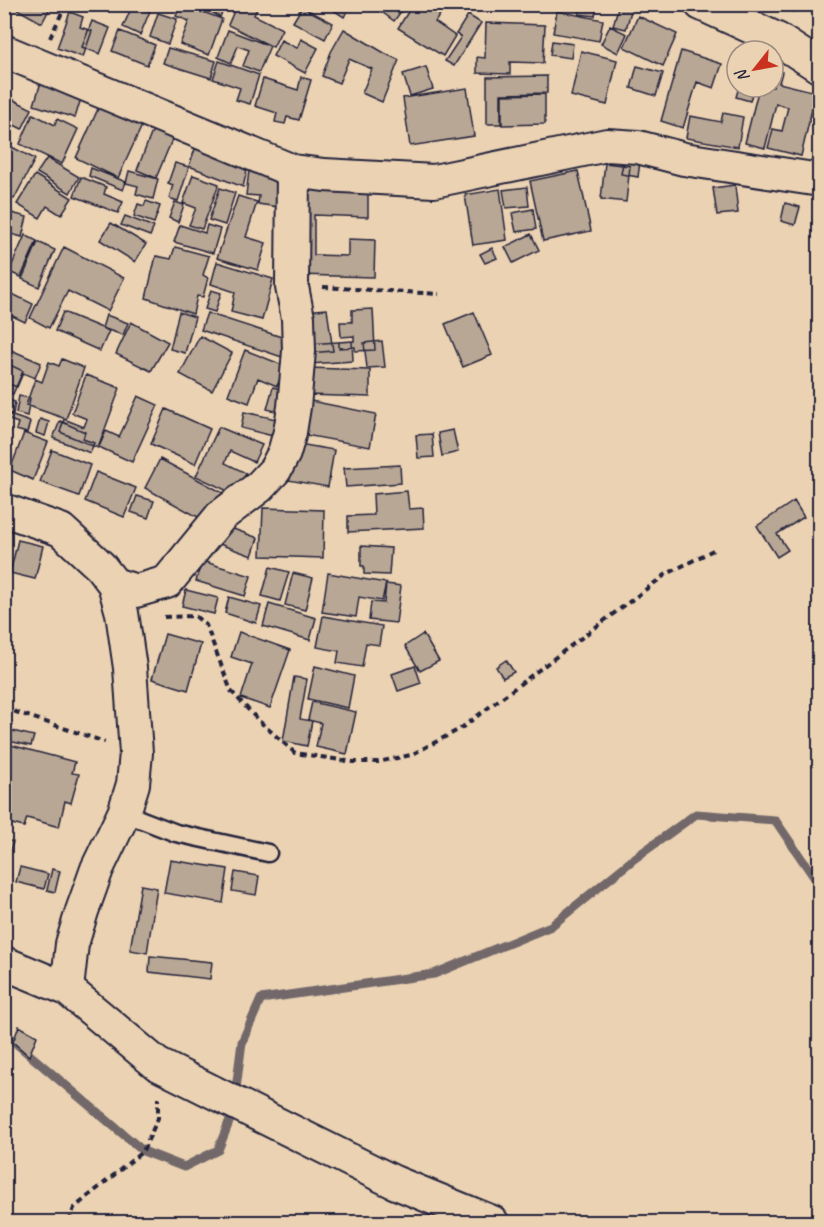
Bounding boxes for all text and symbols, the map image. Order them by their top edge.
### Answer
north arrow [725,39,785,99]
text: N [730,64,754,86]

